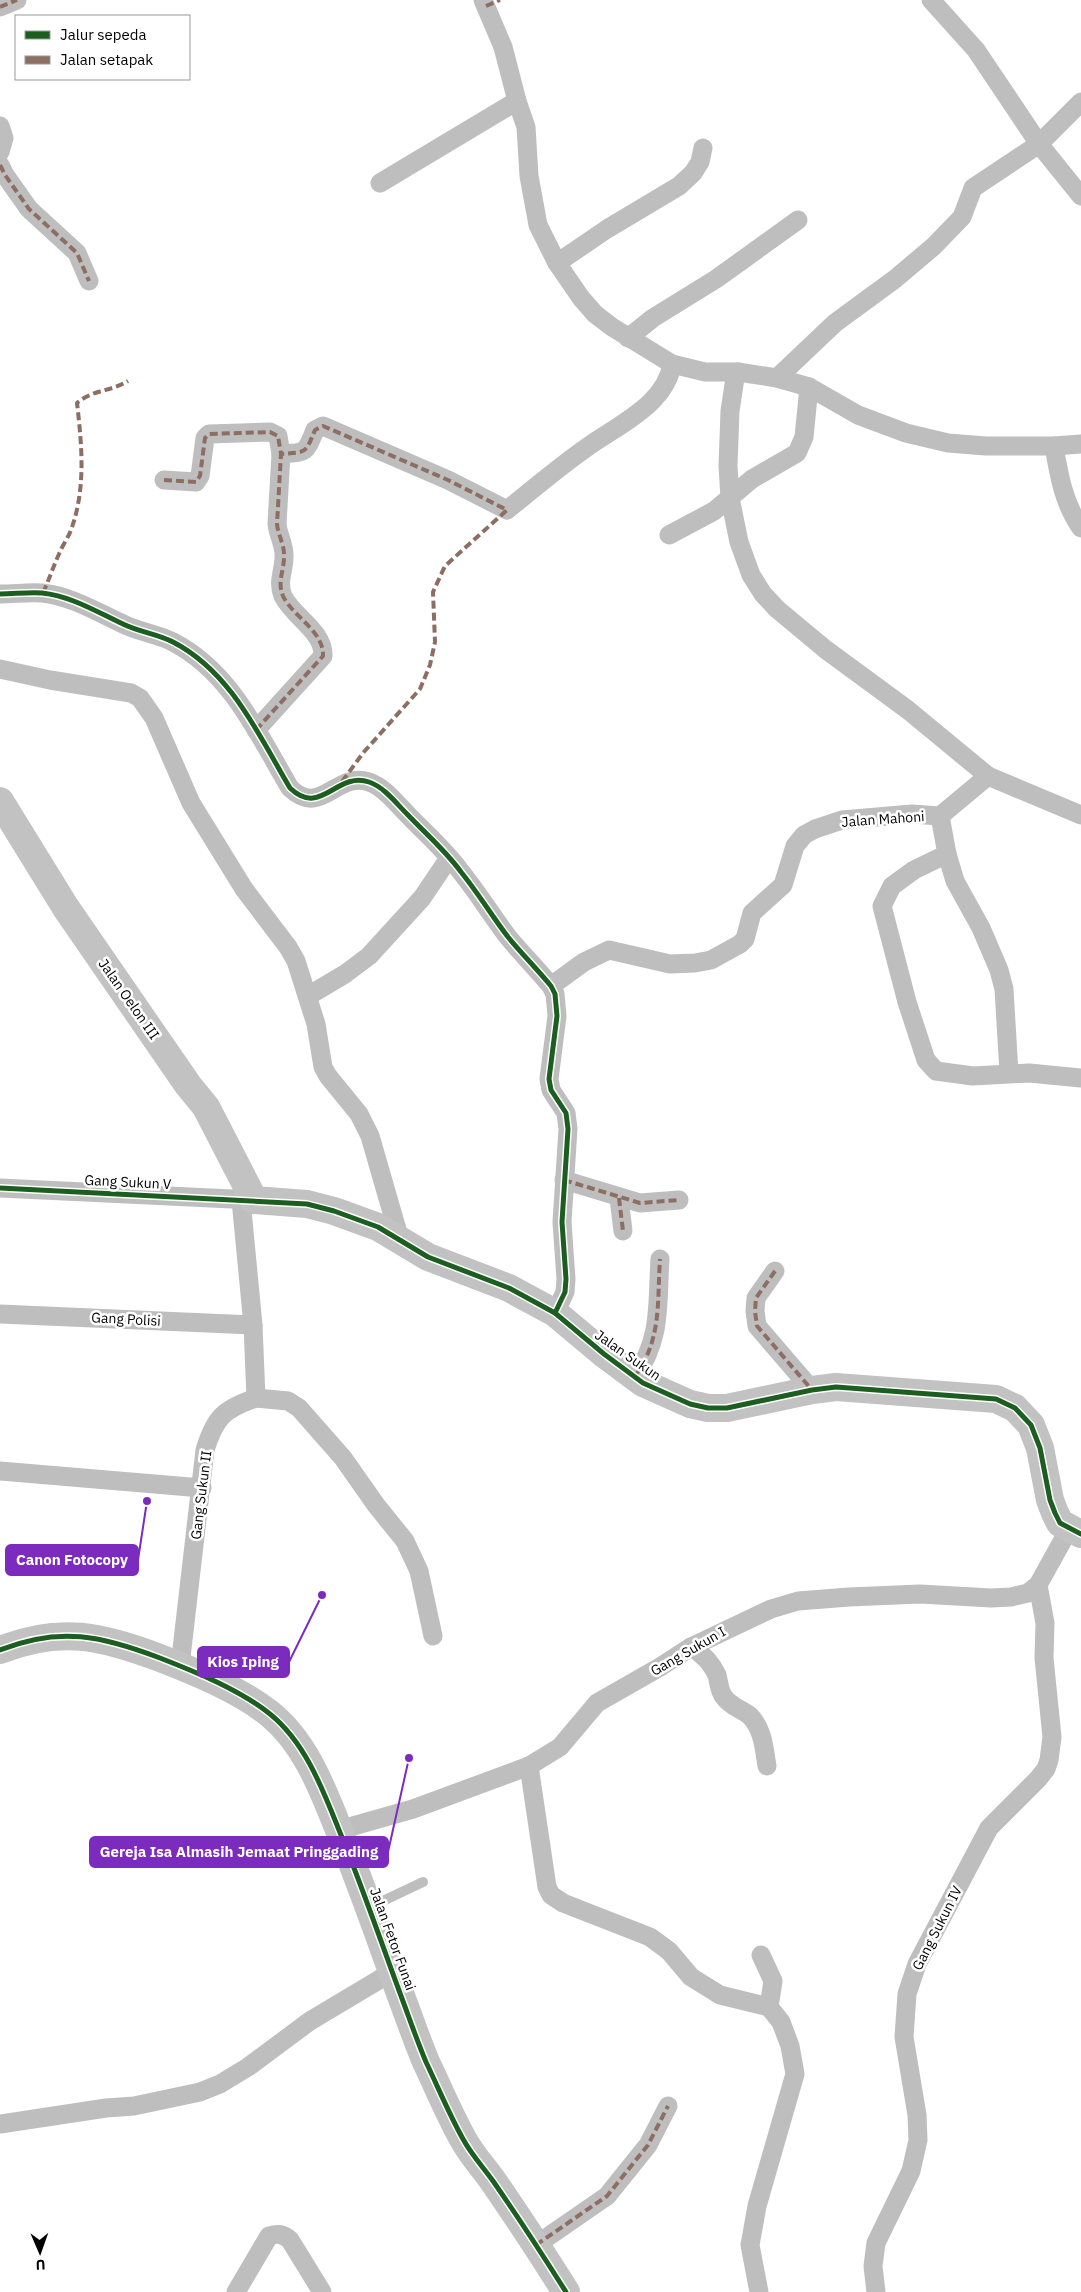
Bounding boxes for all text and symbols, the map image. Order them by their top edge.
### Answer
legend [15,15,190,80]
text: Jalur sepeda [60,25,147,44]
text: Jalan setapak [60,50,153,69]
street label: Jalan Mahoni [841,807,925,831]
street label: Jalan Oelon III [95,955,163,1043]
street label: Gang Sukun V [84,1171,172,1193]
street label: Gang Polisi [91,1308,161,1330]
street label: Jalan Sukun [592,1326,664,1384]
street label: Gang Sukun II [187,1449,215,1541]
callout: Canon Fotocopy [6,1545,138,1575]
text: Canon Fotocopy [16,1550,128,1569]
street label: Gang Sukun I [647,1622,729,1680]
callout: Kios Iping [198,1647,289,1677]
text: Kios Iping [207,1652,279,1671]
callout: Gereja Isa Almasih Jemaat Pringgading [90,1837,388,1867]
text: Gereja Isa Almasih Jemaat Pringgading [100,1842,379,1861]
street label: Gang Sukun IV [908,1882,966,1973]
street label: Jalan Fetor Funai [366,1885,420,1993]
north arrow [15,2227,65,2277]
text: U [35,2256,46,2274]

